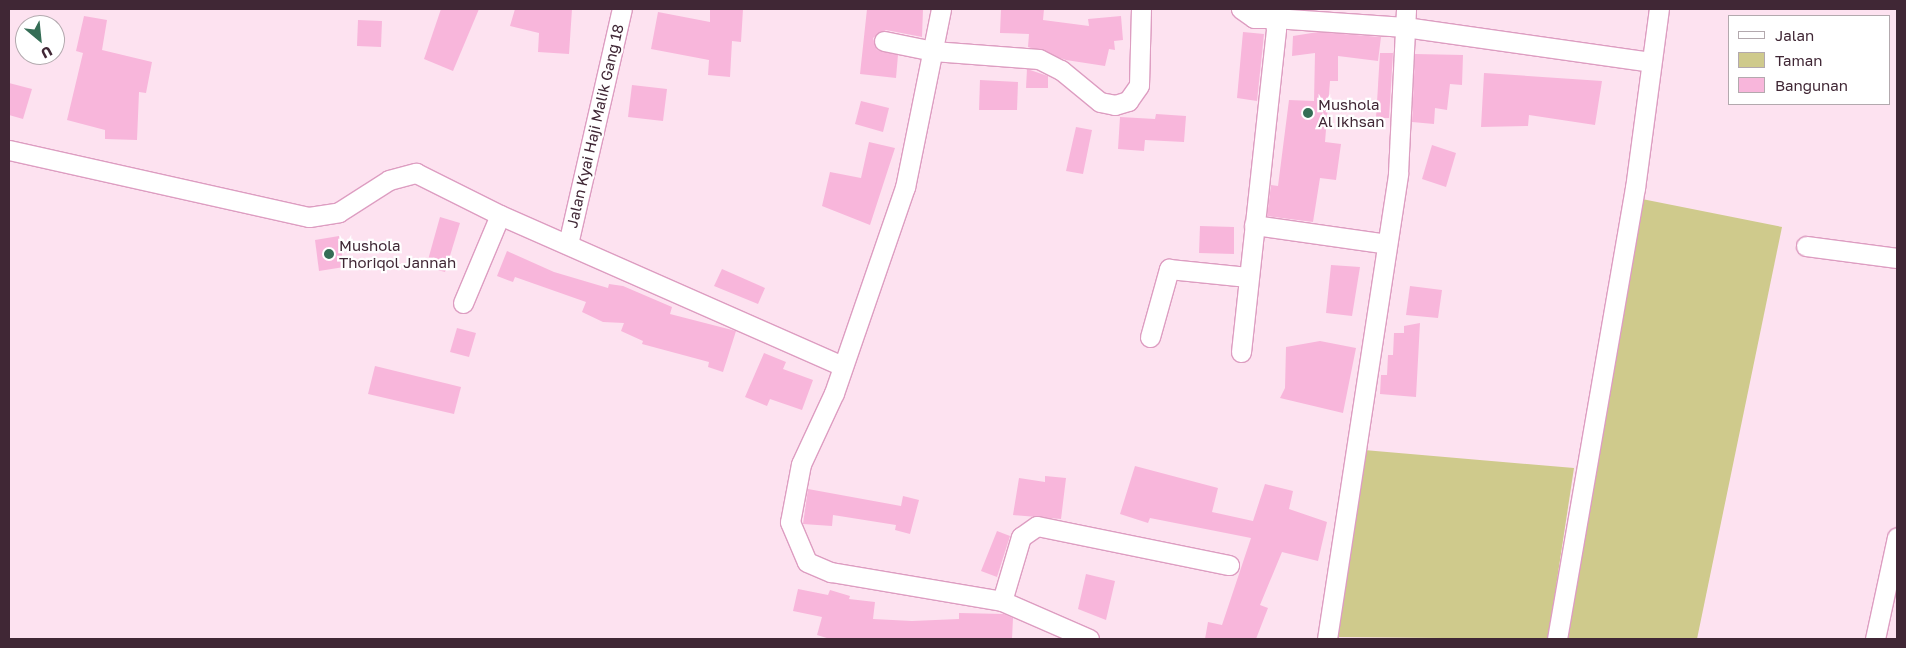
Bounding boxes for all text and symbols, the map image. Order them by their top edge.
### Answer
north arrow [15,15,65,65]
legend [1728,15,1891,105]
street label: Jalan Kyai Haji Malik Gang 18 [563,22,627,230]
text: Jalan [1775,26,1814,44]
text: U [38,43,55,63]
text: Taman [1775,51,1822,69]
text: Bangunan [1775,76,1848,94]
place label: Mushola Al Ikhsan [1318,95,1384,130]
marker: Mushola Al Ikhsan [1302,107,1314,119]
place label: Mushola Thoriqol Jannah [339,236,456,271]
marker: Mushola Thoriqol Jannah [323,248,335,260]

